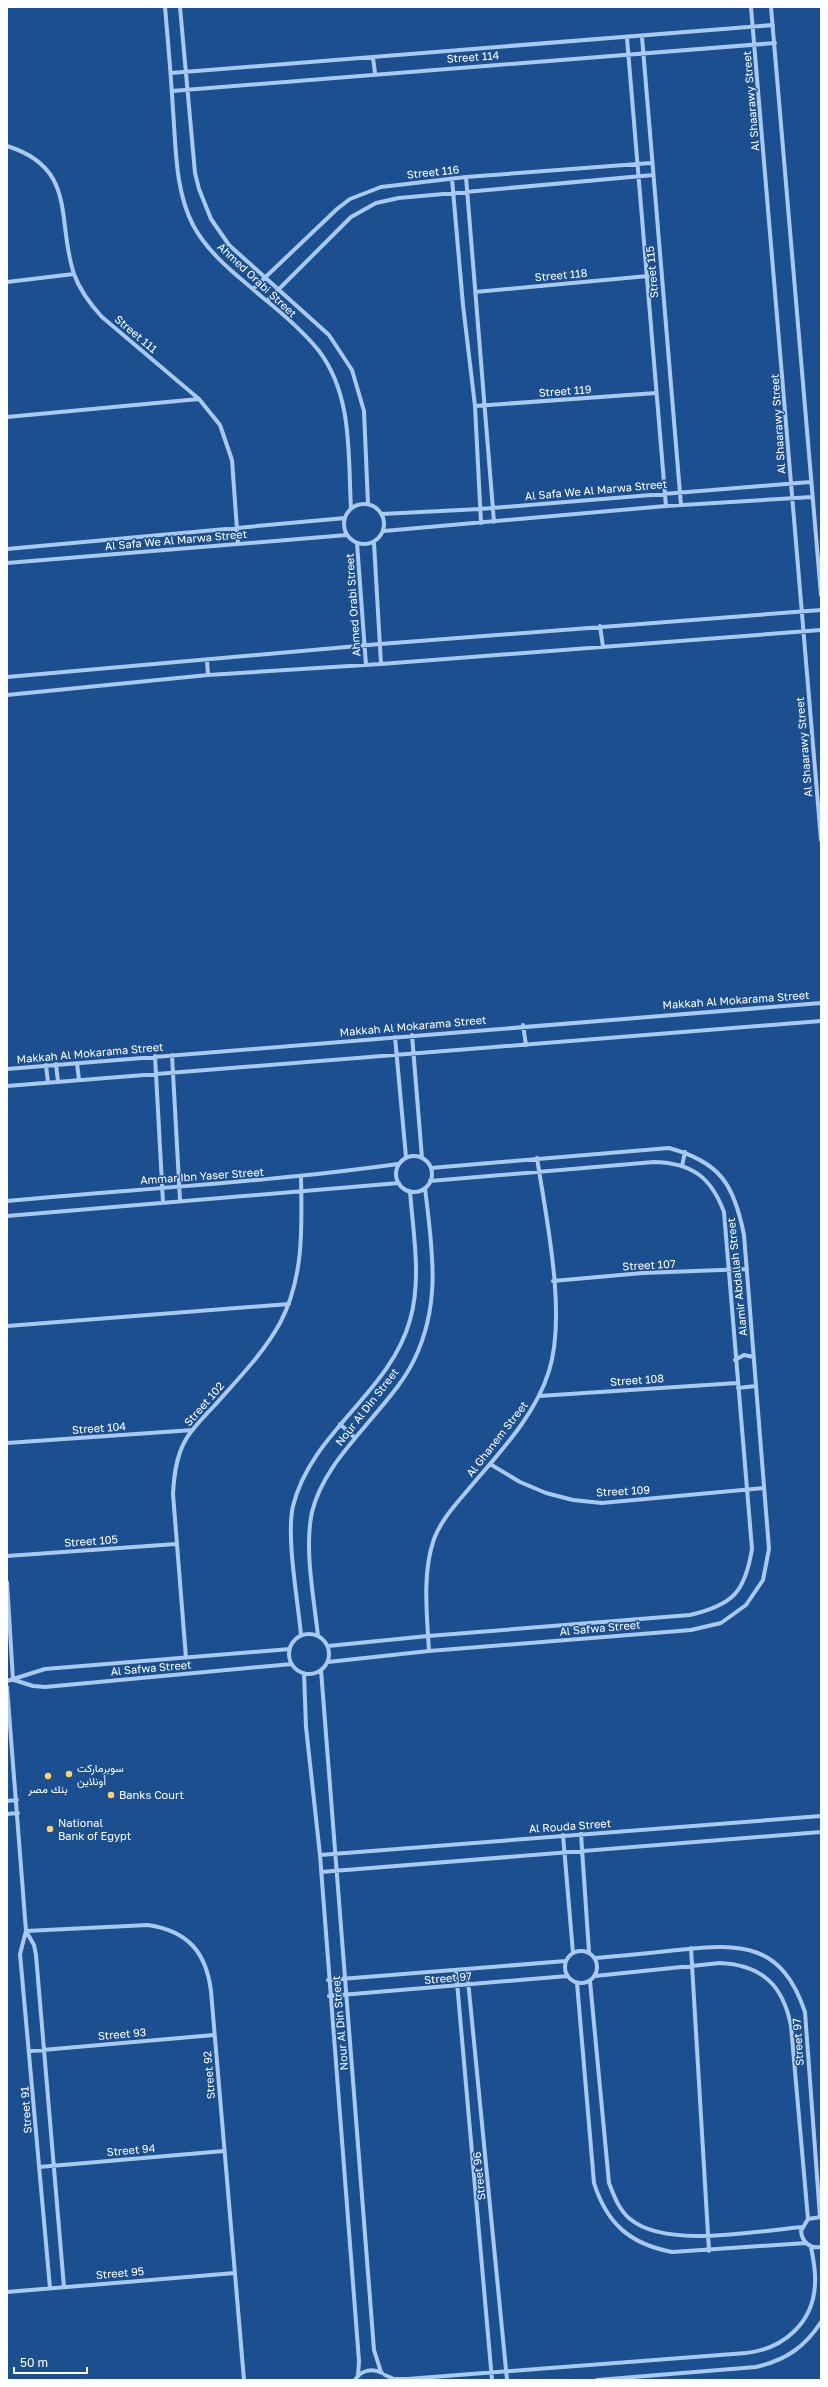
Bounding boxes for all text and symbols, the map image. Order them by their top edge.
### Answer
street label: Street 114 [446,48,500,65]
street label: Al Shaarawy Street [740,50,761,152]
street label: Street 116 [406,162,460,181]
street label: Ahmed Orabi Street [215,240,300,320]
street label: Street 115 [643,245,660,299]
street label: Street 118 [534,266,588,283]
street label: Street 111 [112,312,160,355]
street label: Al Shaarawy Street [768,373,787,475]
street label: Street 119 [538,382,592,399]
street label: Al Safa We Al Marwa Street [524,477,668,502]
street label: Al Safa We Al Marwa Street [104,527,248,552]
street label: Ahmed Orabi Street [342,553,363,657]
street label: Al Shaarawy Street [793,696,814,798]
street label: Makkah Al Mokarama Street [662,988,810,1011]
street label: Makkah Al Mokarama Street [339,1013,487,1038]
street label: Makkah Al Mokarama Street [16,1040,164,1065]
street label: Ammar Ibn Yaser Street [140,1165,264,1186]
street label: Alamir Abdallah Street [724,1217,749,1337]
street label: Street 107 [622,1257,676,1272]
street label: Nour Al Din Street [332,1365,401,1448]
street label: Street 108 [609,1371,665,1388]
street label: Street 102 [181,1379,226,1428]
street label: Al Ghanem Street [463,1398,530,1479]
street label: Street 104 [71,1419,127,1436]
street label: Street 109 [596,1483,650,1498]
street label: Street 105 [64,1532,118,1549]
street label: Al Safwa Street [559,1617,641,1638]
street label: Al Safwa Street [110,1657,192,1678]
place label: سوبرماركت أونلاين [77,1761,124,1788]
marker: سوبرماركت أونلاين [64,1769,74,1779]
marker: بنك مصر [43,1771,53,1781]
place label: بنك مصر [27,1782,68,1796]
place label: Banks Court [119,1788,184,1801]
marker: Banks Court [106,1790,116,1800]
place label: National Bank of Egypt [58,1816,131,1842]
street label: Al Rouda Street [528,1816,611,1835]
marker: National Bank of Egypt [45,1824,55,1834]
street label: Street 97 [424,1969,472,1986]
street label: Nour Al Din Street [329,1975,350,2071]
street label: Street 97 [789,2018,806,2066]
street label: Street 93 [97,2025,147,2042]
street label: Street 92 [200,2050,217,2100]
street label: Street 91 [17,2086,34,2134]
street label: Street 94 [106,2141,156,2158]
street label: Street 96 [469,2151,488,2201]
street label: Street 95 [95,2264,145,2281]
scale bar [14,2349,87,2375]
text: 50 m [20,2355,48,2370]

